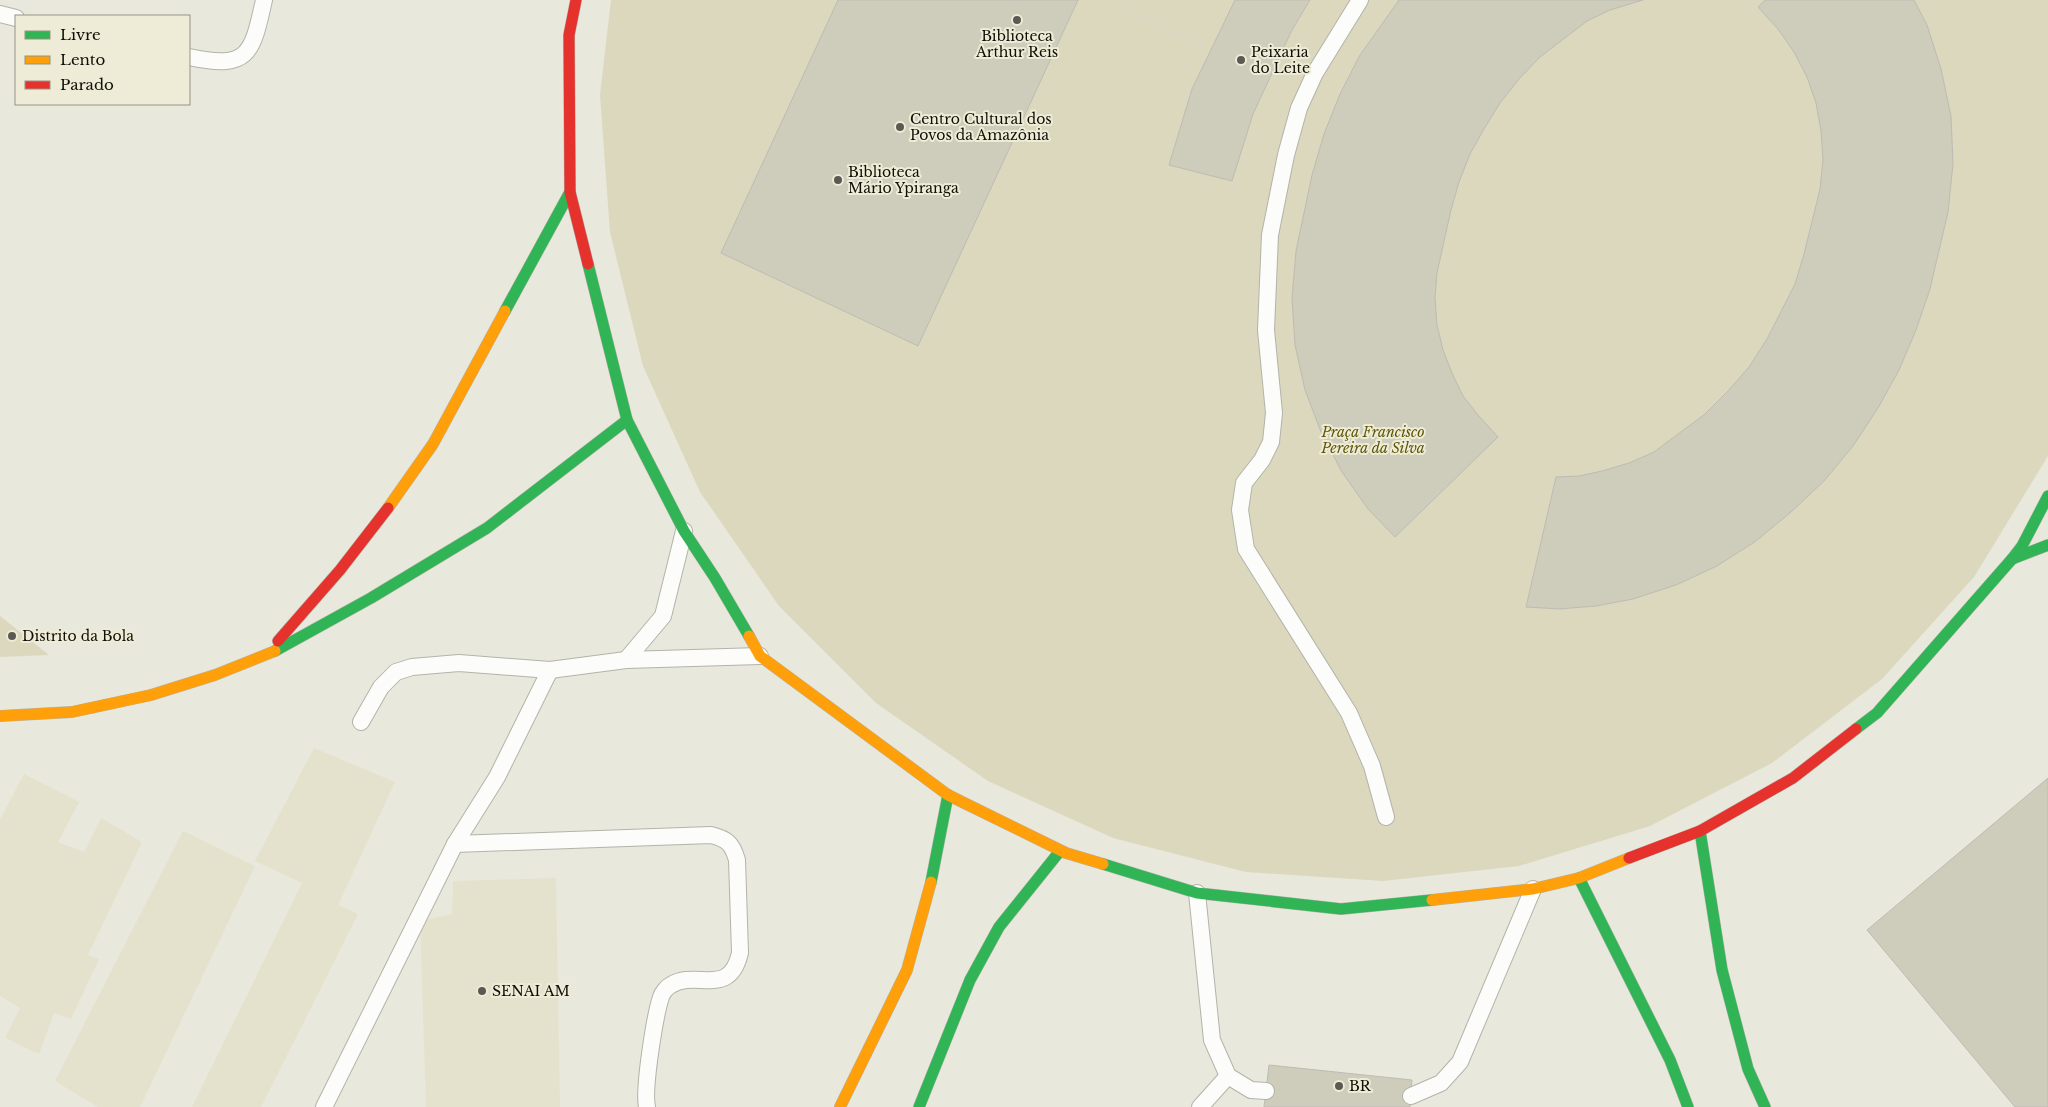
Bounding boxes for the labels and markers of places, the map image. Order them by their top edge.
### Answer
marker: Biblioteca Arthur Reis [1011,14,1023,26]
place label: Biblioteca Arthur Reis [975,27,1058,61]
place label: Peixaria do Leite [1251,43,1310,77]
marker: Peixaria do Leite [1235,54,1247,66]
place label: Centro Cultural dos Povos da Amazônia [910,110,1052,144]
marker: Centro Cultural dos Povos da Amazônia [894,121,906,133]
place label: Biblioteca Mário Ypiranga [848,163,959,197]
marker: Biblioteca Mário Ypiranga [832,174,844,186]
place label: Distrito da Bola [22,627,134,645]
marker: Distrito da Bola [6,630,18,642]
place label: SENAI AM [492,982,570,1000]
marker: SENAI AM [476,985,488,997]
place label: BR [1349,1077,1372,1095]
marker: BR [1333,1080,1345,1092]

